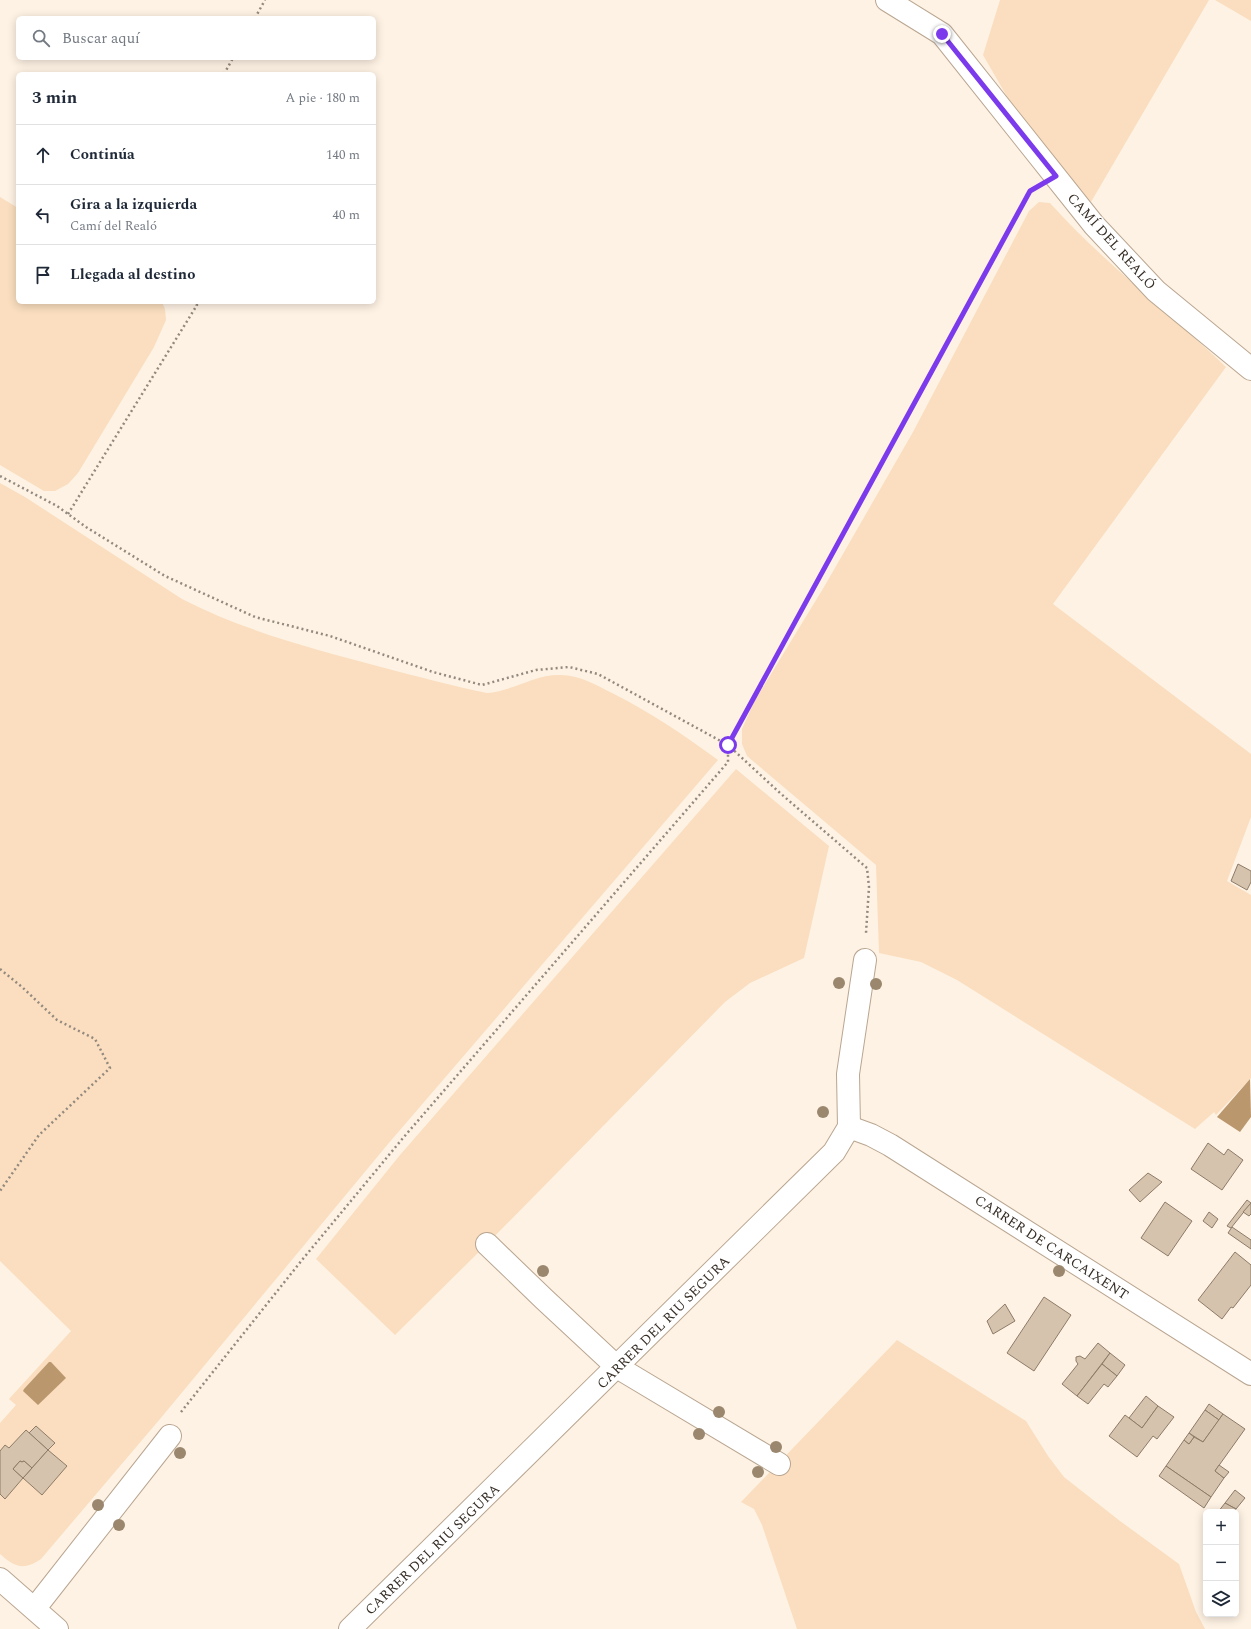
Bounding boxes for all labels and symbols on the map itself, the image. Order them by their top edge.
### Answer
route end [933,25,951,43]
street label: CAMÍ DEL REALÓ [1062,188,1161,294]
route start [719,736,737,754]
street label: CARRER DE CARCAIXENT [971,1190,1133,1305]
street label: CARRER DEL RIU SEGURA [592,1251,735,1394]
street label: CARRER DEL RIU SEGURA [360,1479,505,1620]

